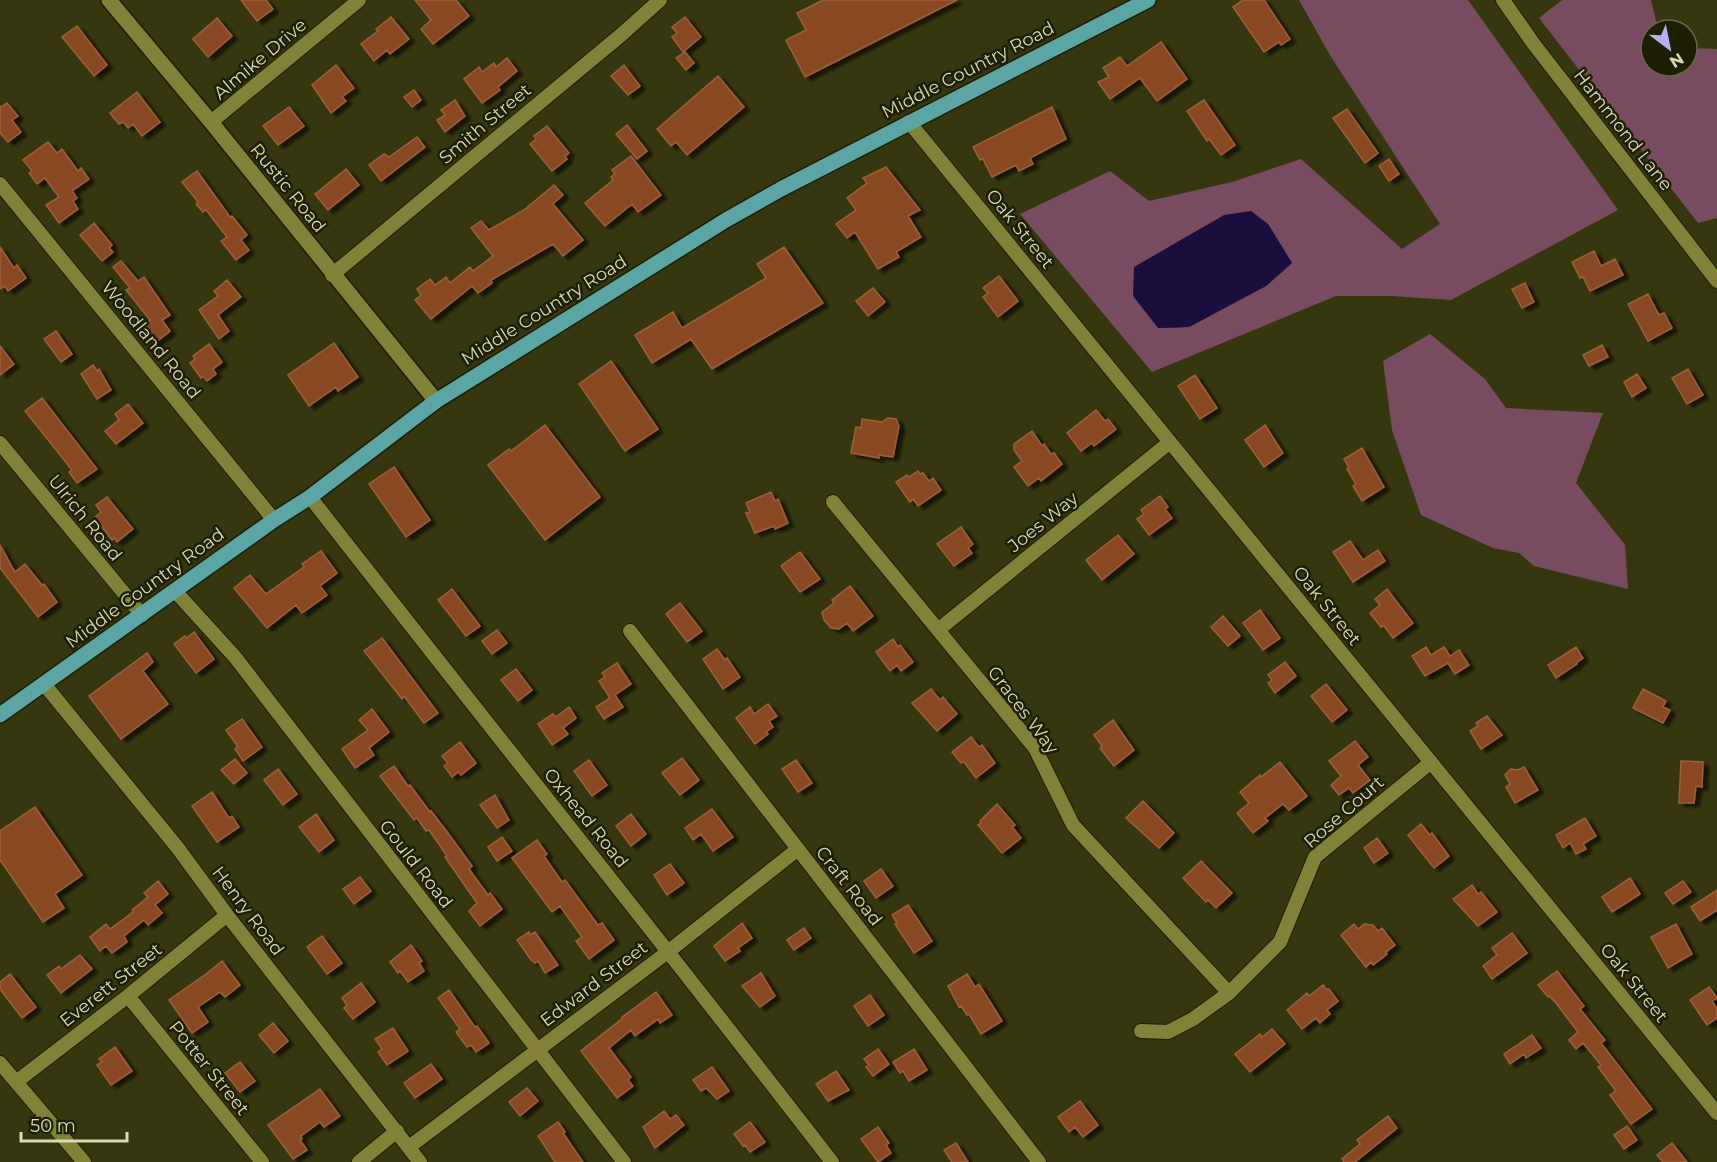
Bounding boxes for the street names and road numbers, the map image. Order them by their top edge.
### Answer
street label: Almike Drive [209,14,311,104]
street label: Middle Country Road [878,17,1058,123]
street label: Hammond Lane [1569,65,1677,195]
street label: Smith Street [434,79,536,169]
street label: Rustic Road [245,139,331,237]
street label: Oak Street [981,185,1059,273]
street label: Middle Country Road [457,250,631,370]
street label: Woodland Road [97,277,205,403]
street label: Ulrich Road [43,470,127,566]
street label: Joes Way [1003,487,1083,558]
street label: Middle Country Road [61,523,229,653]
street label: Oak Street [1288,562,1366,650]
street label: Graces Way [983,662,1063,759]
street label: Oxhead Road [539,764,633,872]
street label: Rose Court [1299,771,1389,853]
street label: Gould Road [375,815,457,913]
street label: Craft Road [811,842,887,930]
street label: Henry Road [207,862,289,960]
street label: Edward Street [536,937,652,1031]
street label: Everett Street [56,938,166,1032]
street label: Oak Street [1595,939,1673,1027]
street label: Potter Street [164,1016,254,1120]

